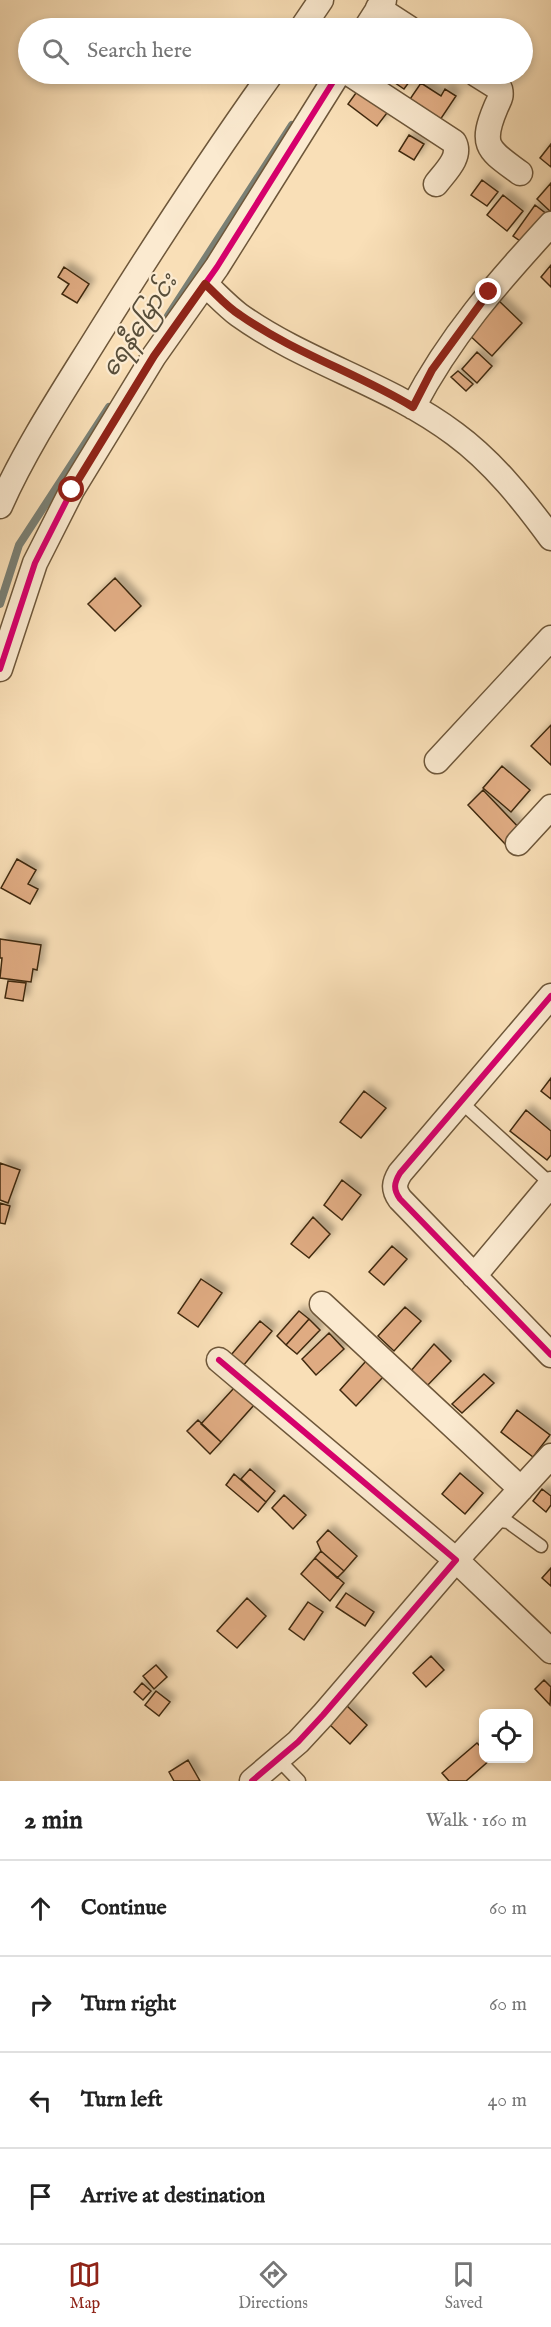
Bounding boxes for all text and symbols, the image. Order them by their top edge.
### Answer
search box [18,18,533,84]
icon: search [39,35,72,68]
text: Search here [87,37,192,65]
water label: ရေနီမြောင်း [93,266,188,385]
route end [475,278,501,304]
route start [58,476,84,502]
map controls [479,1709,533,1763]
button: locate [479,1709,533,1763]
text: 2 min [24,1804,83,1837]
text: Walk · 160 m [426,1808,527,1833]
icon: ahead [24,1892,57,1925]
text: Continue [81,1894,167,1922]
text: 60 m [489,1896,527,1921]
icon: right [24,1988,57,2021]
text: Turn right [81,1990,176,2018]
text: 60 m [489,1992,527,2017]
icon: left [24,2084,57,2117]
text: Turn left [81,2086,163,2114]
text: 40 m [488,2088,527,2113]
icon: arrive [24,2180,57,2213]
text: Arrive at destination [81,2182,265,2210]
tab: Map [68,2258,101,2314]
tab: Directions [238,2258,308,2314]
tab: Saved [445,2258,483,2314]

